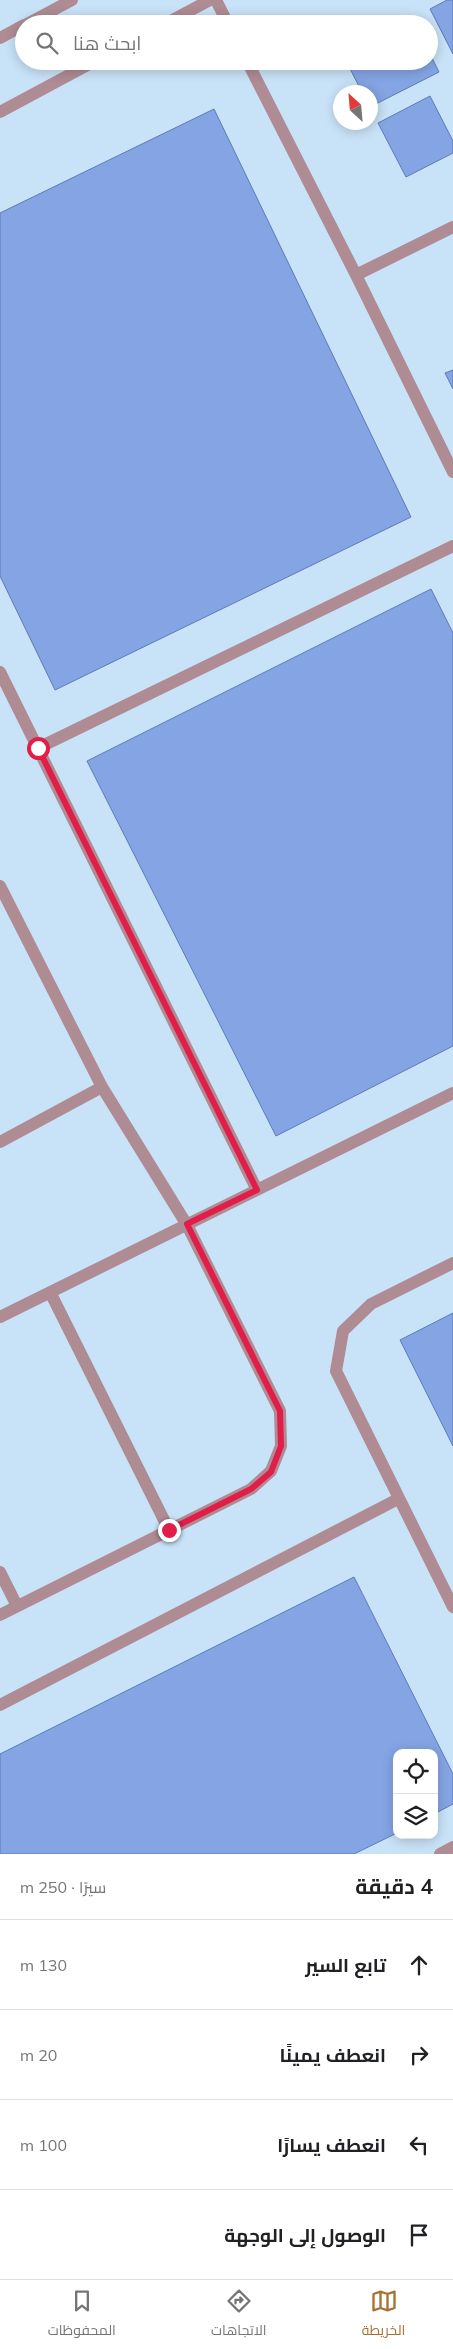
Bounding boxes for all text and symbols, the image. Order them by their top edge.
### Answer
search box [15,15,438,70]
icon: search [33,29,61,57]
text: ابحث هنا [73,31,141,55]
north arrow [333,85,378,130]
route start [27,737,50,760]
route end [158,1519,181,1542]
map controls [393,1749,438,1839]
button: locate [393,1749,438,1794]
button: layers [393,1794,438,1839]
text: 4 دقيقة [355,1873,433,1899]
text: سيرًا · 250 m [20,1877,106,1897]
icon: ahead [405,1951,433,1979]
text: تابع السير [305,1953,386,1977]
text: 130 m [20,1955,67,1975]
icon: right [405,2041,433,2069]
text: انعطف يمينًا [280,2043,386,2067]
text: 20 m [20,2045,57,2065]
icon: left [405,2131,433,2159]
text: انعطف يسارًا [277,2133,386,2157]
text: 100 m [20,2135,67,2155]
icon: arrive [405,2221,433,2249]
text: الوصول إلى الوجهة [224,2223,386,2247]
tab: المحفوظات [48,2287,116,2343]
tab: الاتجاهات [211,2287,266,2343]
tab: الخريطة [362,2287,405,2343]

